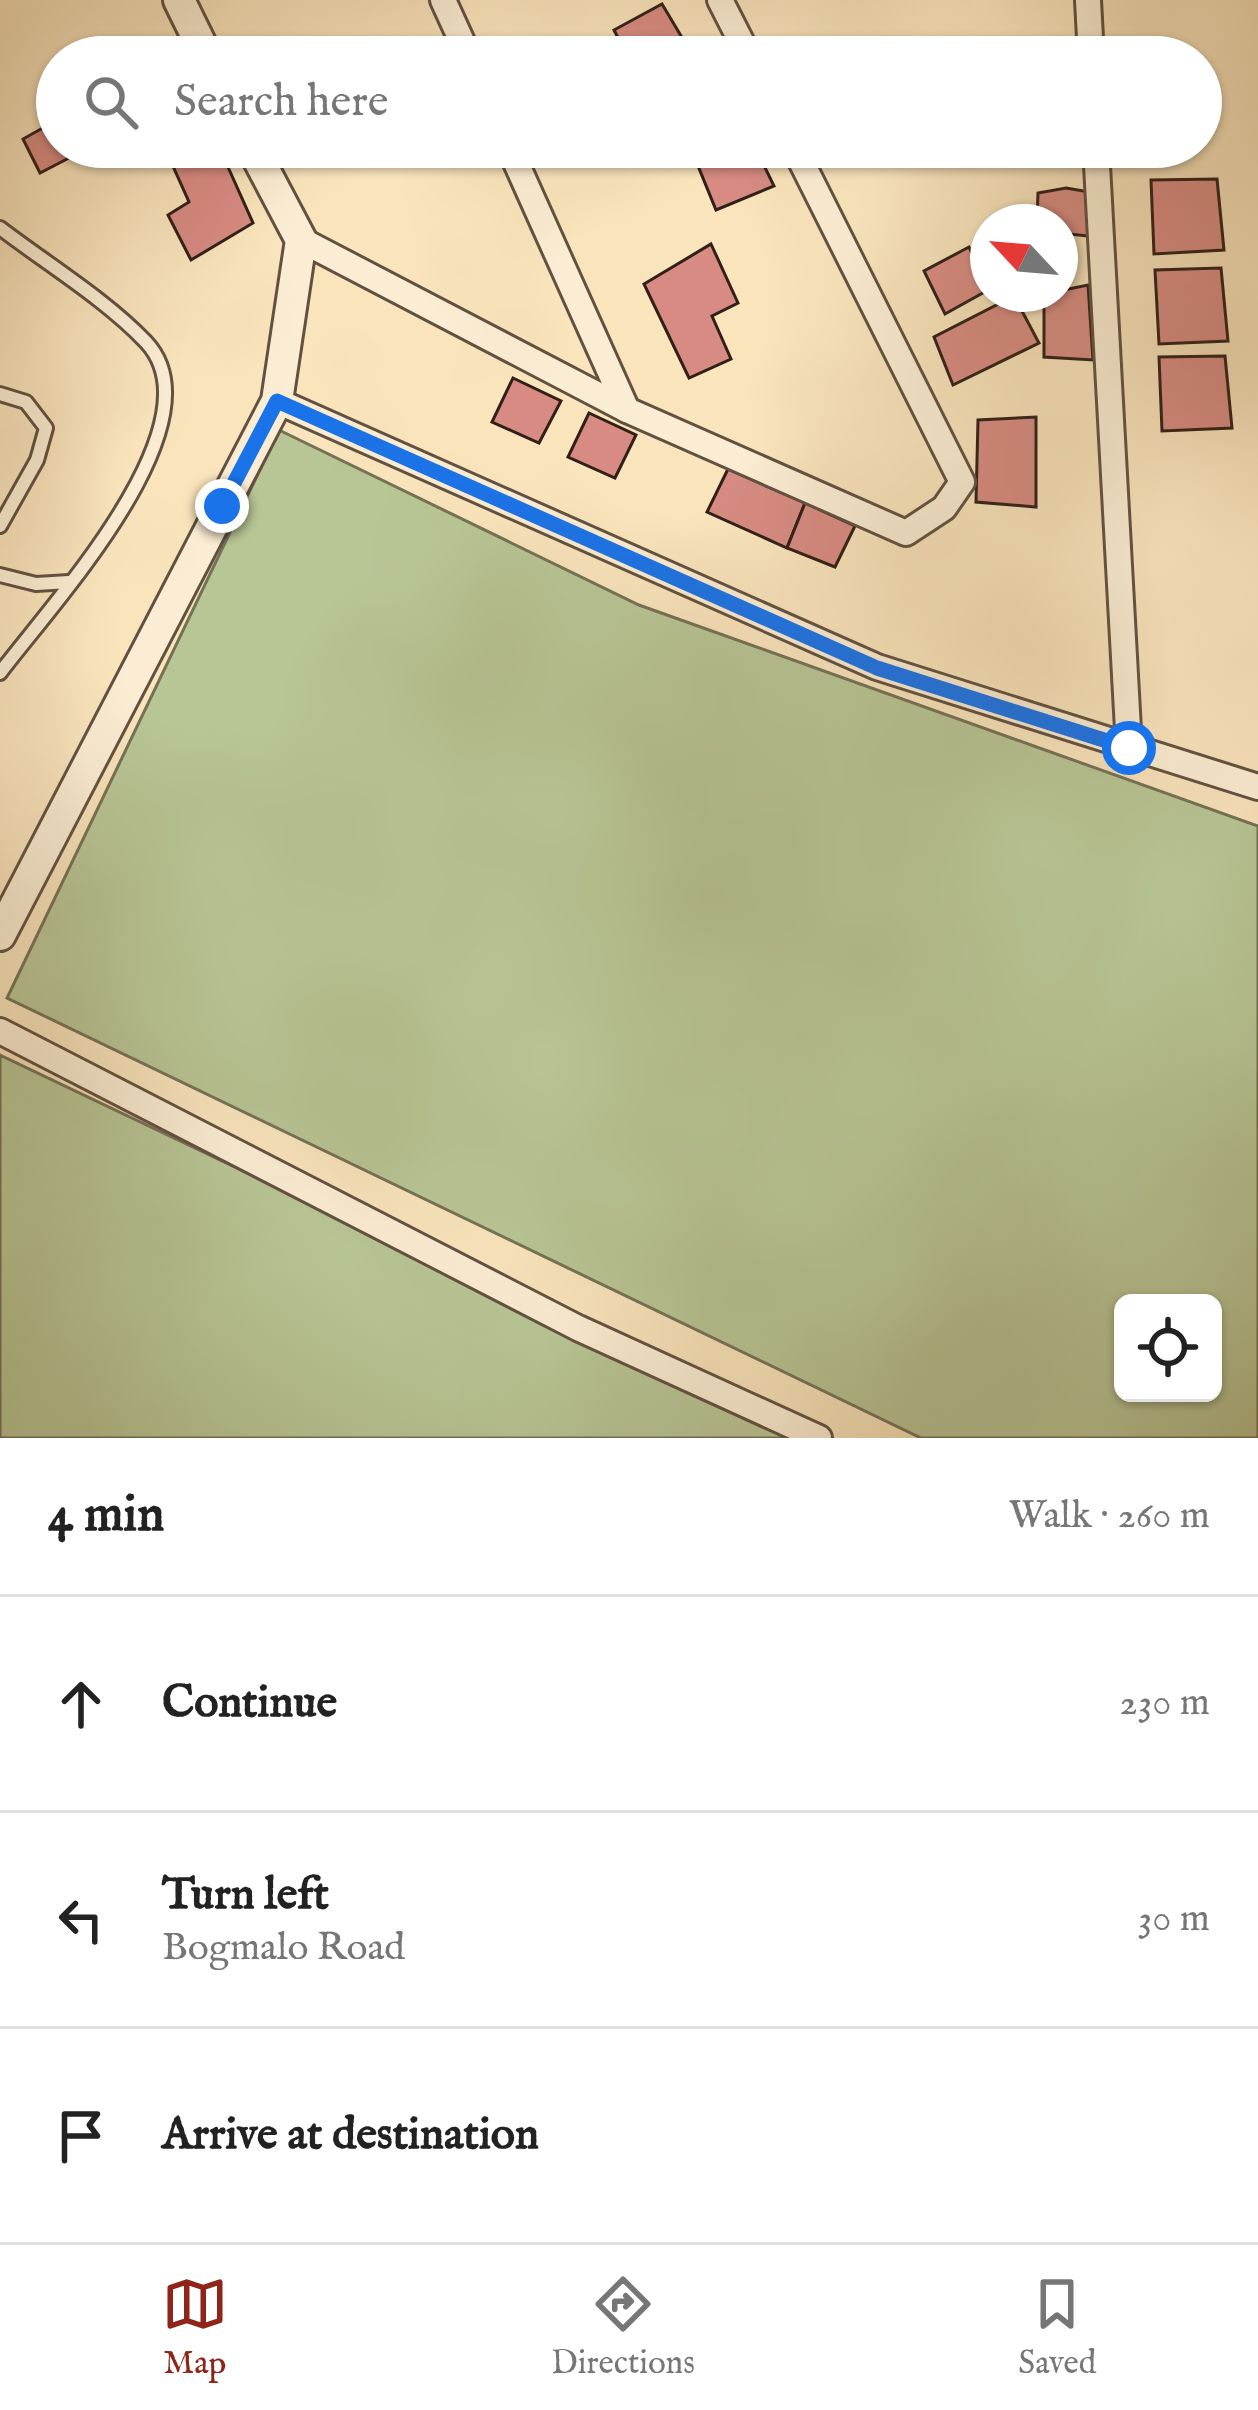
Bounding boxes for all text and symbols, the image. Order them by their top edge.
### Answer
search box [36,36,1222,168]
icon: search [78,69,144,135]
text: Search here [174,74,388,131]
north arrow [970,204,1078,312]
route end [195,479,249,533]
route start [1102,721,1156,775]
map controls [1114,1294,1222,1402]
button: locate [1114,1294,1222,1402]
text: 4 min [48,1484,164,1549]
text: Walk · 260 m [1009,1492,1210,1541]
icon: ahead [48,1671,114,1737]
text: Continue [162,1675,337,1732]
text: 230 m [1119,1679,1210,1728]
text: Turn left [162,1867,329,1924]
icon: left [48,1887,114,1953]
text: 30 m [1138,1895,1210,1944]
text: Bogmalo Road [162,1924,405,1973]
icon: arrive [48,2103,114,2169]
text: Arrive at destination [162,2107,539,2164]
tab: Map [162,2271,228,2385]
tab: Directions [551,2271,695,2385]
tab: Saved [1018,2271,1096,2385]

